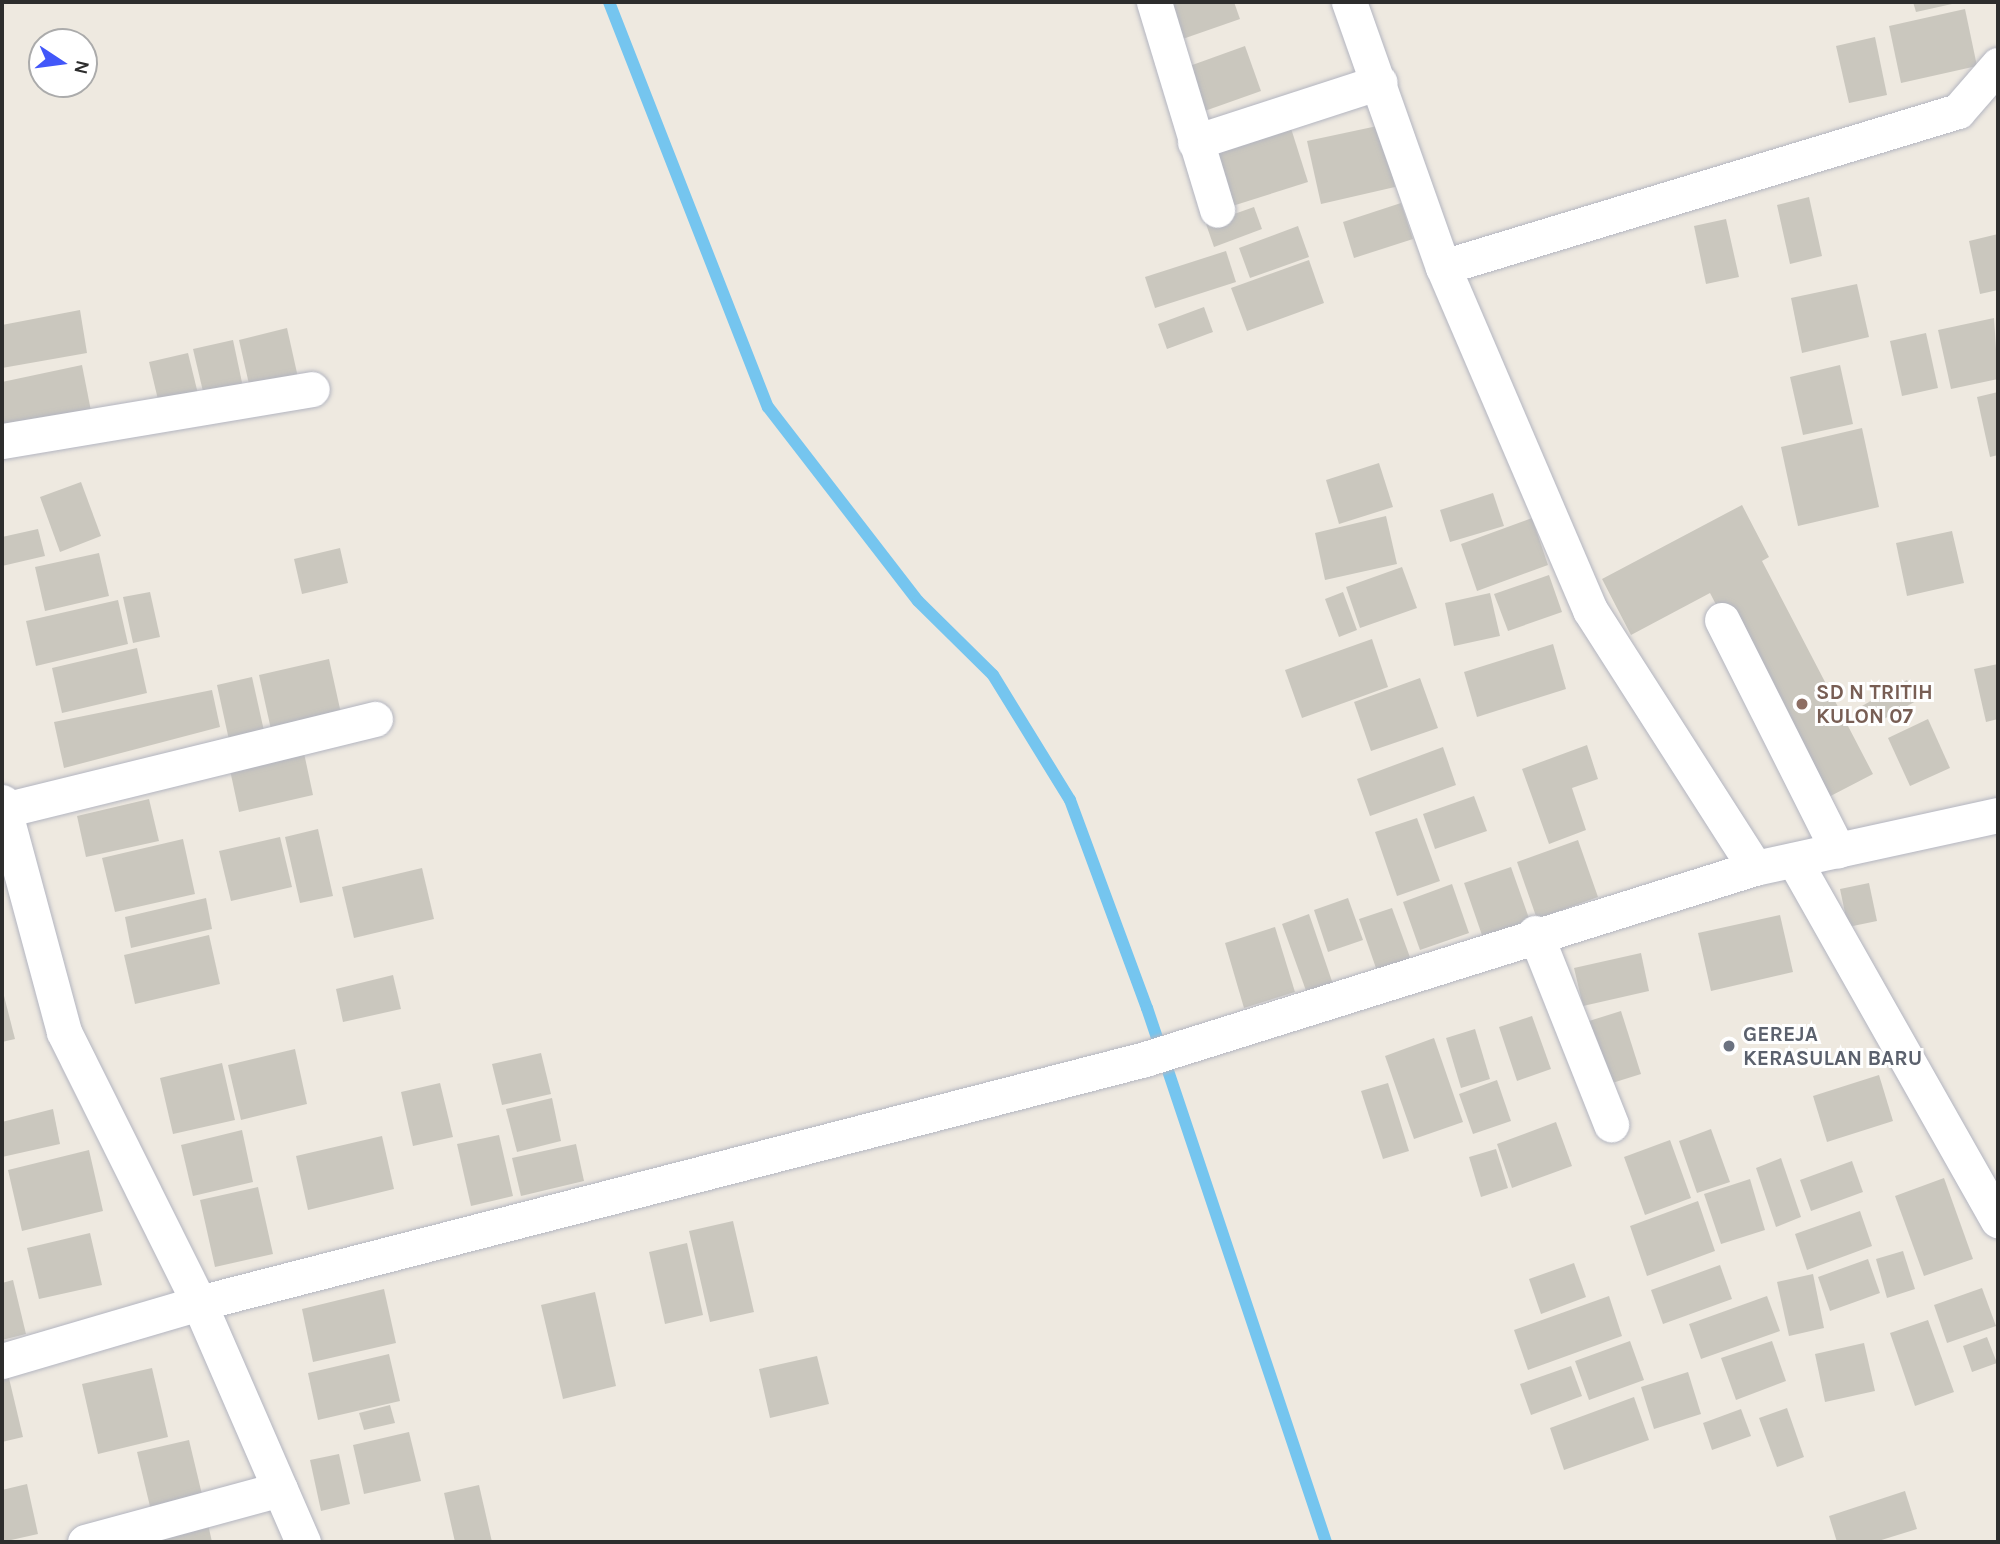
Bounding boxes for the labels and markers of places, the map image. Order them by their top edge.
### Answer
place label: SD N TRITIH KULON 07 [1816,679,1933,729]
marker: SD N TRITIH KULON 07 [1794,696,1810,712]
place label: GEREJA KERASULAN BARU [1743,1021,1922,1071]
marker: GEREJA KERASULAN BARU [1721,1038,1737,1054]

